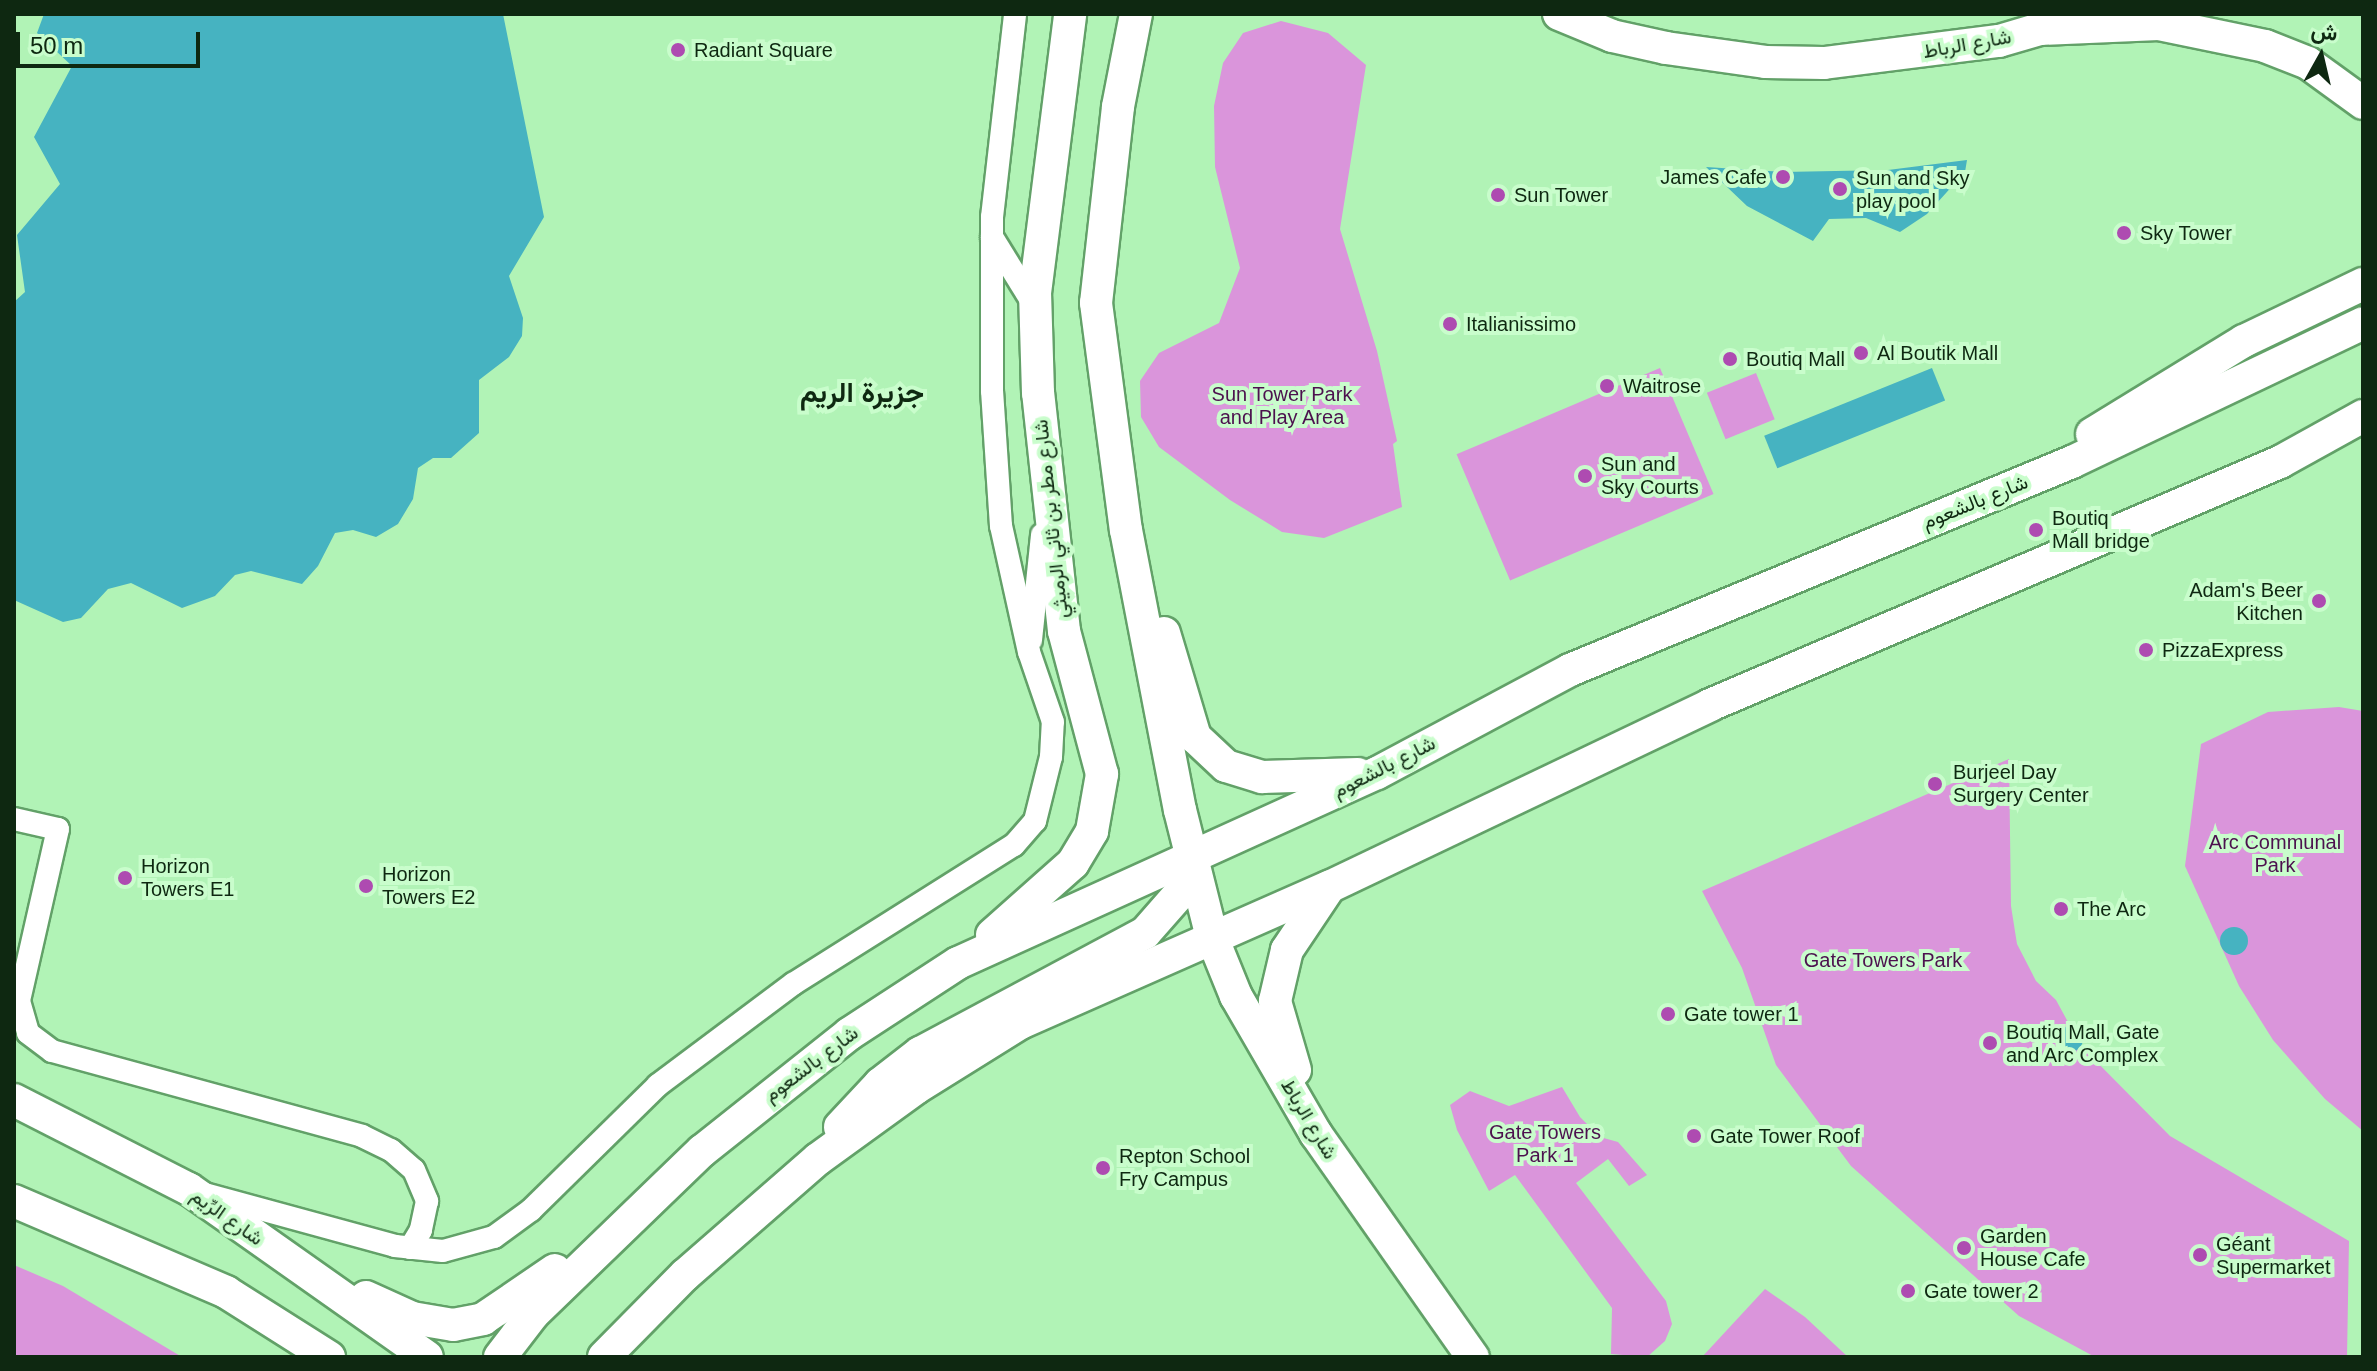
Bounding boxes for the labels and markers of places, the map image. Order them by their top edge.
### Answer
place label: Radiant Square [694,38,833,62]
marker: Radiant Square [669,41,687,59]
place label: James Cafe [1660,165,1767,189]
place label: Sun and Sky play pool [1856,166,1969,213]
marker: James Cafe [1774,168,1792,186]
marker: Sun and Sky play pool [1831,180,1849,198]
place label: Sun Tower [1514,183,1608,207]
marker: Sun Tower [1489,186,1507,204]
place label: Sky Tower [2140,221,2232,245]
marker: Sky Tower [2115,224,2133,242]
place label: Italianissimo [1466,312,1576,336]
marker: Italianissimo [1441,315,1459,333]
place label: Al Boutik Mall [1877,341,1998,365]
marker: Al Boutik Mall [1852,344,1870,362]
place label: Boutiq Mall [1746,347,1845,371]
marker: Boutiq Mall [1721,350,1739,368]
place label: Waitrose [1623,374,1701,398]
marker: Waitrose [1598,377,1616,395]
place label: Sun and Sky Courts [1601,452,1699,499]
marker: Sun and Sky Courts [1576,467,1594,485]
place label: Boutiq Mall bridge [2052,506,2150,553]
marker: Boutiq Mall bridge [2027,521,2045,539]
place label: Adam's Beer Kitchen [2189,578,2303,625]
marker: Adam's Beer Kitchen [2310,592,2328,610]
place label: PizzaExpress [2162,638,2283,662]
marker: PizzaExpress [2137,641,2155,659]
place label: Burjeel Day Surgery Center [1953,760,2089,807]
marker: Burjeel Day Surgery Center [1924,773,1946,795]
place label: Horizon Towers E1 [141,854,234,901]
place label: Horizon Towers E2 [382,862,475,909]
marker: Horizon Towers E1 [116,869,134,887]
marker: Horizon Towers E2 [357,877,375,895]
place label: The Arc [2077,897,2147,921]
marker: The Arc [2052,900,2070,918]
place label: Gate tower 1 [1684,1002,1799,1026]
marker: Gate tower 1 [1659,1005,1677,1023]
place label: Boutiq Mall, Gate and Arc Complex [2006,1020,2159,1067]
marker: Boutiq Mall, Gate and Arc Complex [1981,1034,1999,1052]
place label: Gate Tower Roof [1710,1124,1860,1148]
marker: Gate Tower Roof [1685,1127,1703,1145]
place label: Repton School Fry Campus [1119,1144,1250,1191]
marker: Repton School Fry Campus [1094,1159,1112,1177]
place label: Garden House Cafe [1980,1224,2086,1271]
place label: Géant Supermarket [2216,1232,2330,1279]
marker: Garden House Cafe [1955,1239,1973,1257]
marker: Géant Supermarket [2191,1246,2209,1264]
place label: Gate tower 2 [1924,1279,2039,1303]
marker: Gate tower 2 [1899,1282,1917,1300]

